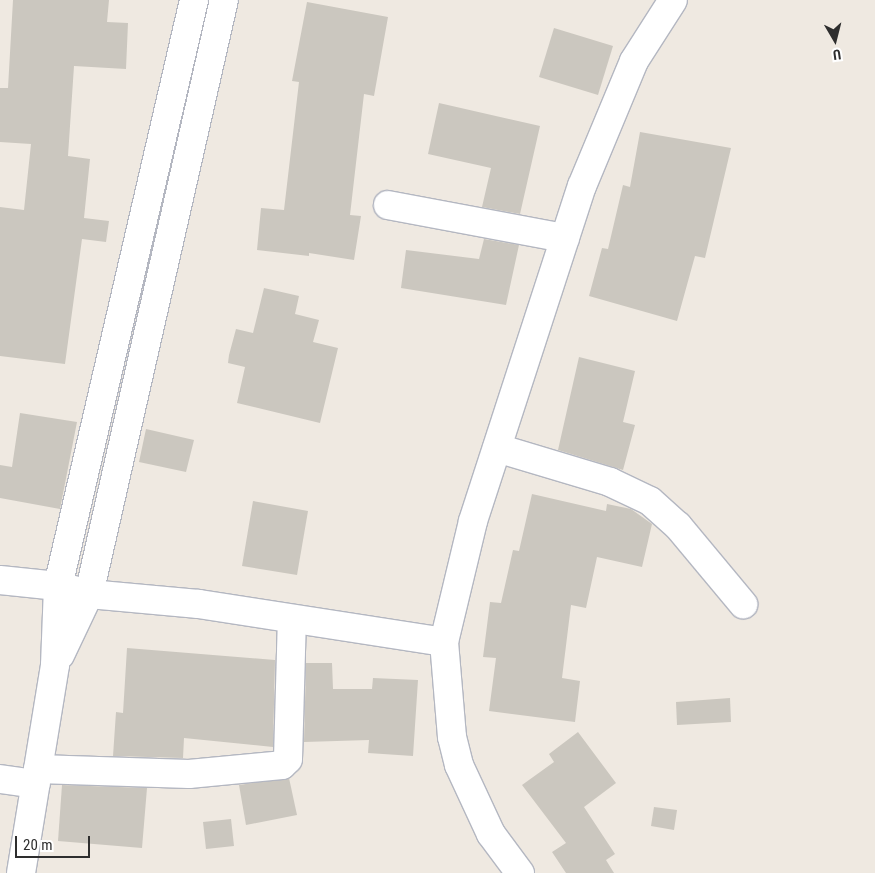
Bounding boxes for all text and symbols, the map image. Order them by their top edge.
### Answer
north arrow [810,15,860,65]
text: U [832,46,842,63]
scale bar [18,826,92,858]
text: 20 m [23,836,53,854]

